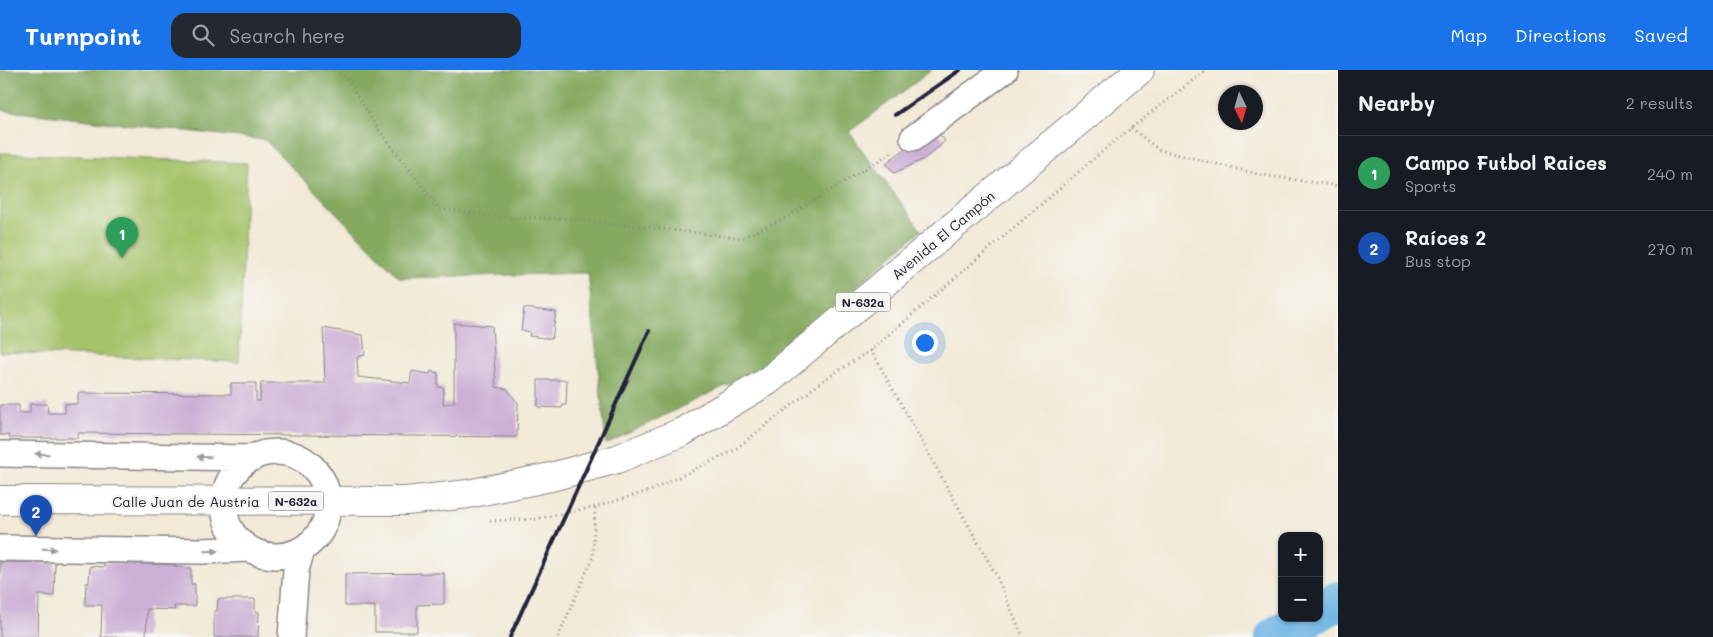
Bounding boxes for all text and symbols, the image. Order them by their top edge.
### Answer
search box [171,13,521,58]
text: Turnpoint [25,20,141,51]
icon: search [189,21,217,49]
text: Search here [229,23,345,48]
text: Map [1450,23,1487,47]
text: Directions [1515,23,1607,47]
text: Saved [1635,23,1688,47]
north arrow [1218,85,1263,130]
text: Nearby [1358,89,1435,116]
text: 2 results [1626,92,1693,113]
text: Campo Futbol Raices [1405,150,1607,175]
text: 1 [1370,163,1378,184]
text: 240 m [1647,163,1693,184]
text: Sports [1405,175,1456,196]
street label: Avenida El Campón [887,186,999,284]
pin: 1 [106,217,138,258]
text: Raíces 2 [1405,225,1486,250]
text: 2 [1370,238,1378,259]
text: 270 m [1647,238,1693,259]
text: Bus stop [1405,250,1471,271]
road number: N-632a [836,292,890,312]
your location [912,330,938,356]
one-way arrow [33,450,49,458]
one-way arrow [196,453,212,461]
street label: Calle Juan de Austria [112,492,260,511]
road number: N-632a [268,492,324,511]
pin: 2 [20,495,52,536]
map controls [1278,532,1323,622]
button: + [1278,532,1323,577]
one-way arrow [41,545,57,553]
one-way arrow [203,546,219,554]
button: − [1278,577,1323,622]

